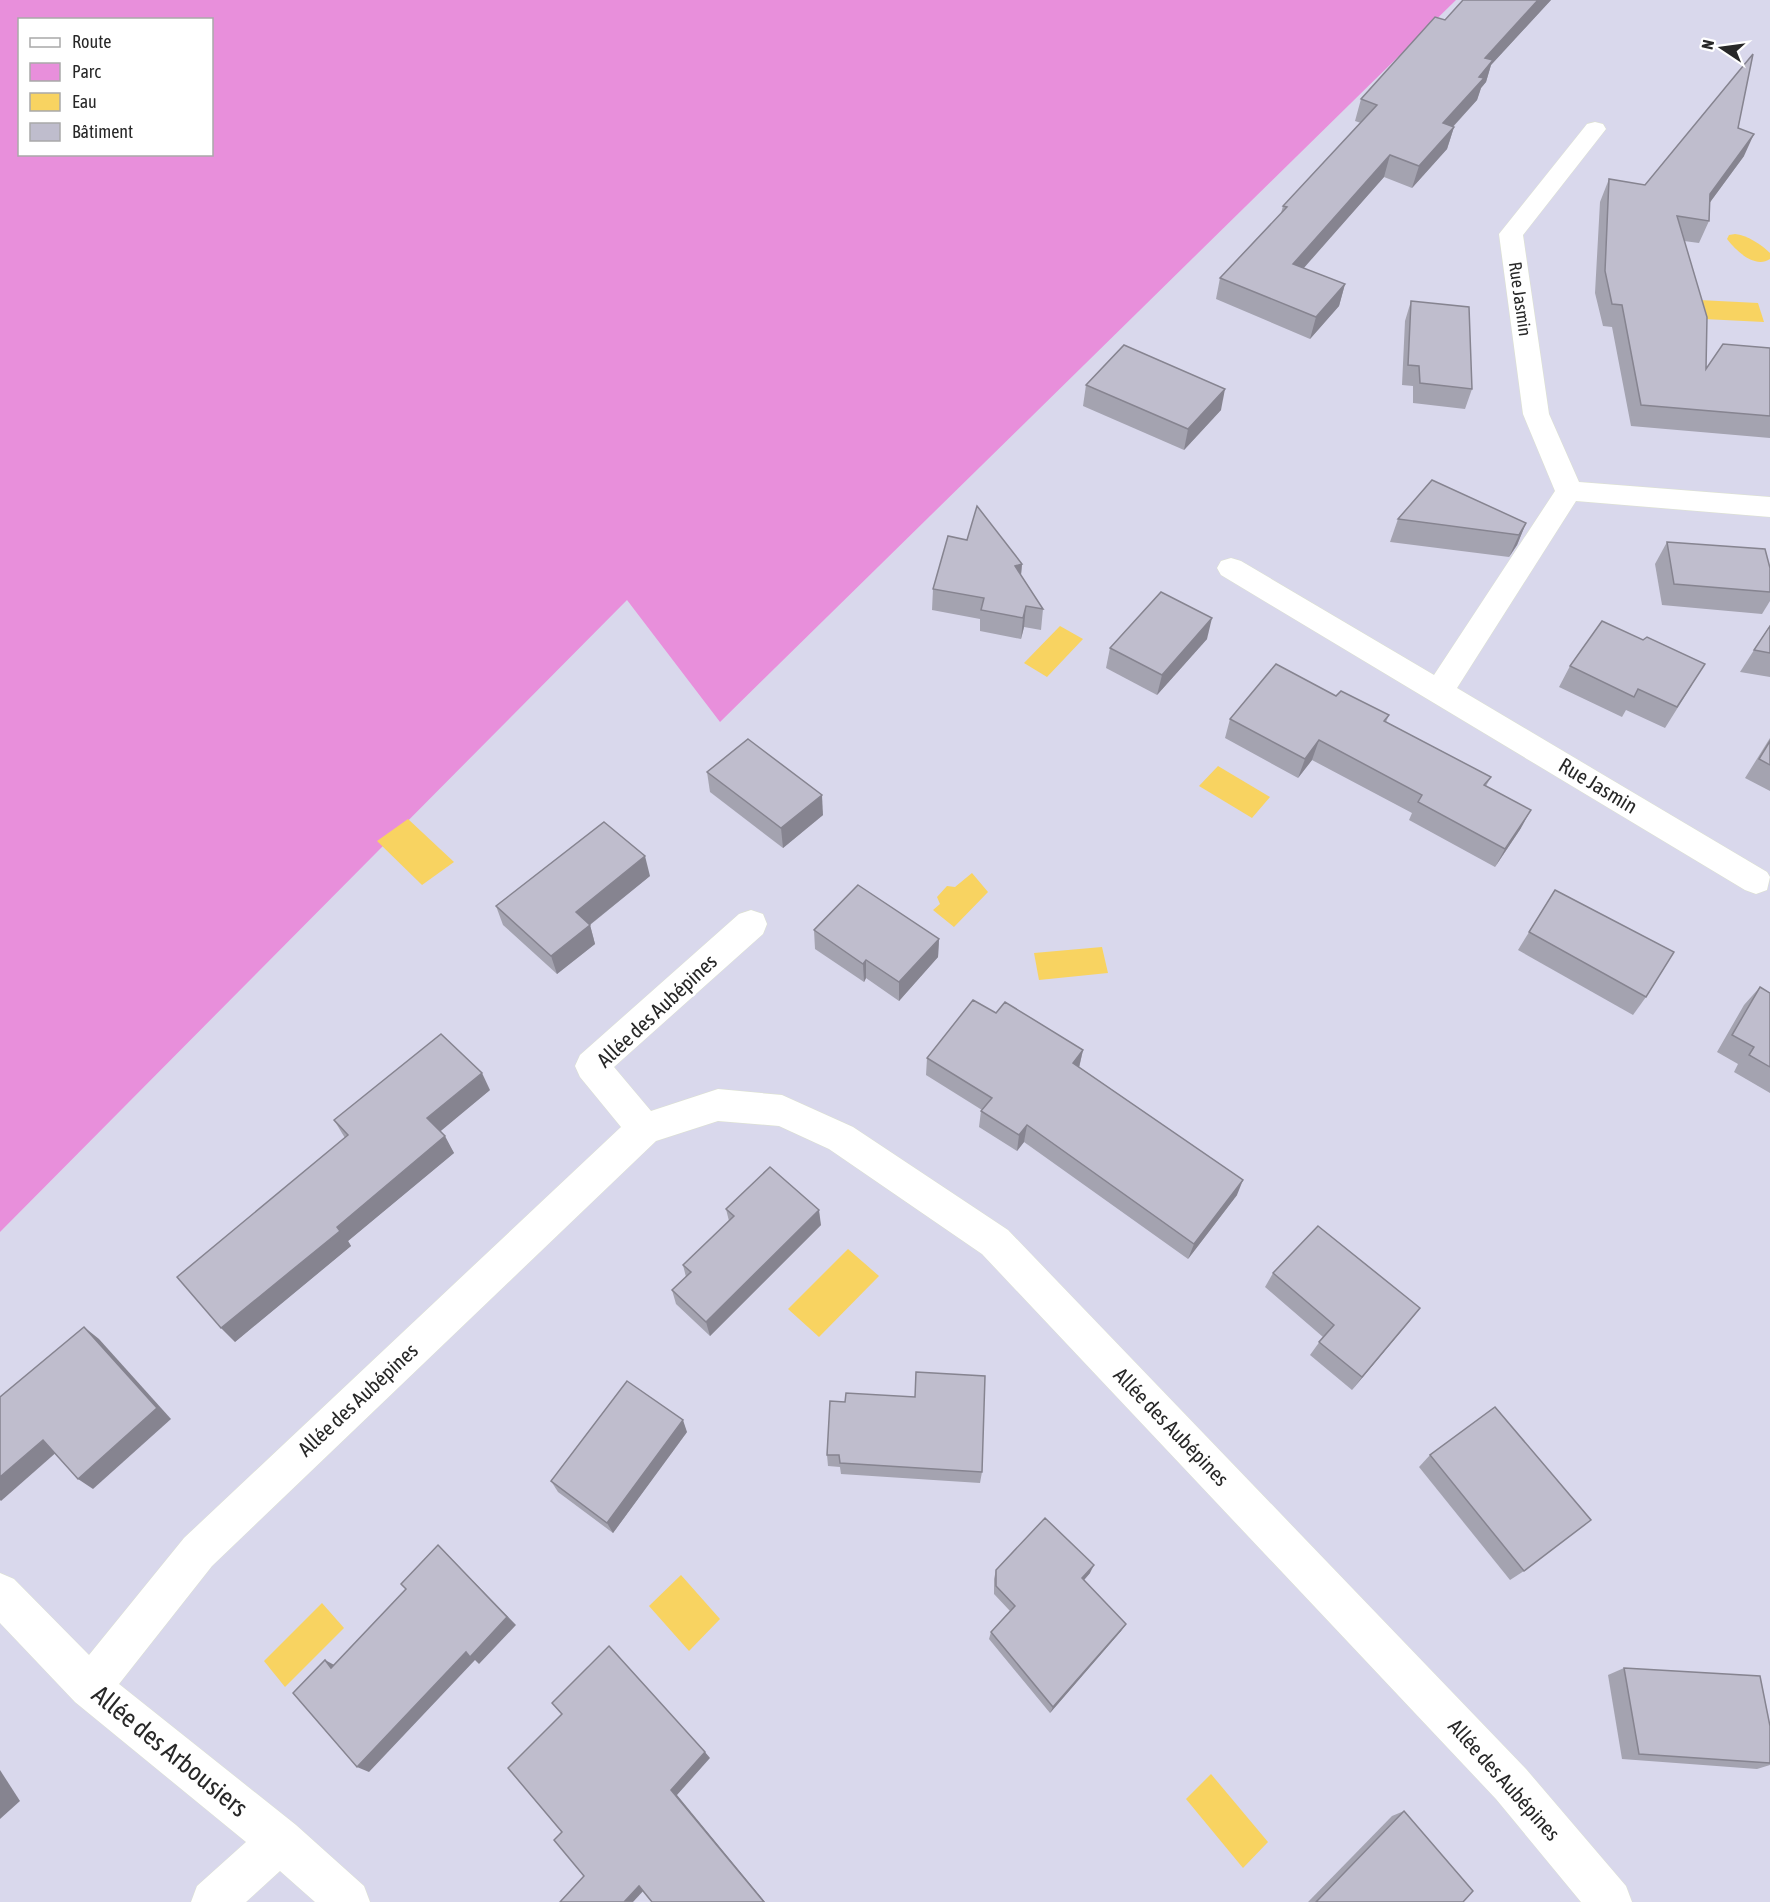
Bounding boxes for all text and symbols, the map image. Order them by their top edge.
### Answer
legend [18,18,213,156]
north arrow [1692,18,1752,78]
text: Route [72,31,111,52]
text: N [1698,38,1717,51]
text: Parc [72,61,101,82]
text: Eau [72,91,97,112]
text: Bâtiment [72,121,133,142]
street label: Rue Jasmin [1505,261,1536,337]
street label: Rue Jasmin [1555,752,1642,818]
street label: Allée des Aubépines [592,949,721,1072]
street label: Allée des Aubépines [293,1338,422,1461]
street label: Allée des Aubépines [1109,1362,1234,1490]
street label: Allée des Arbousiers [86,1679,254,1823]
street label: Allée des Aubépines [1444,1714,1565,1845]

